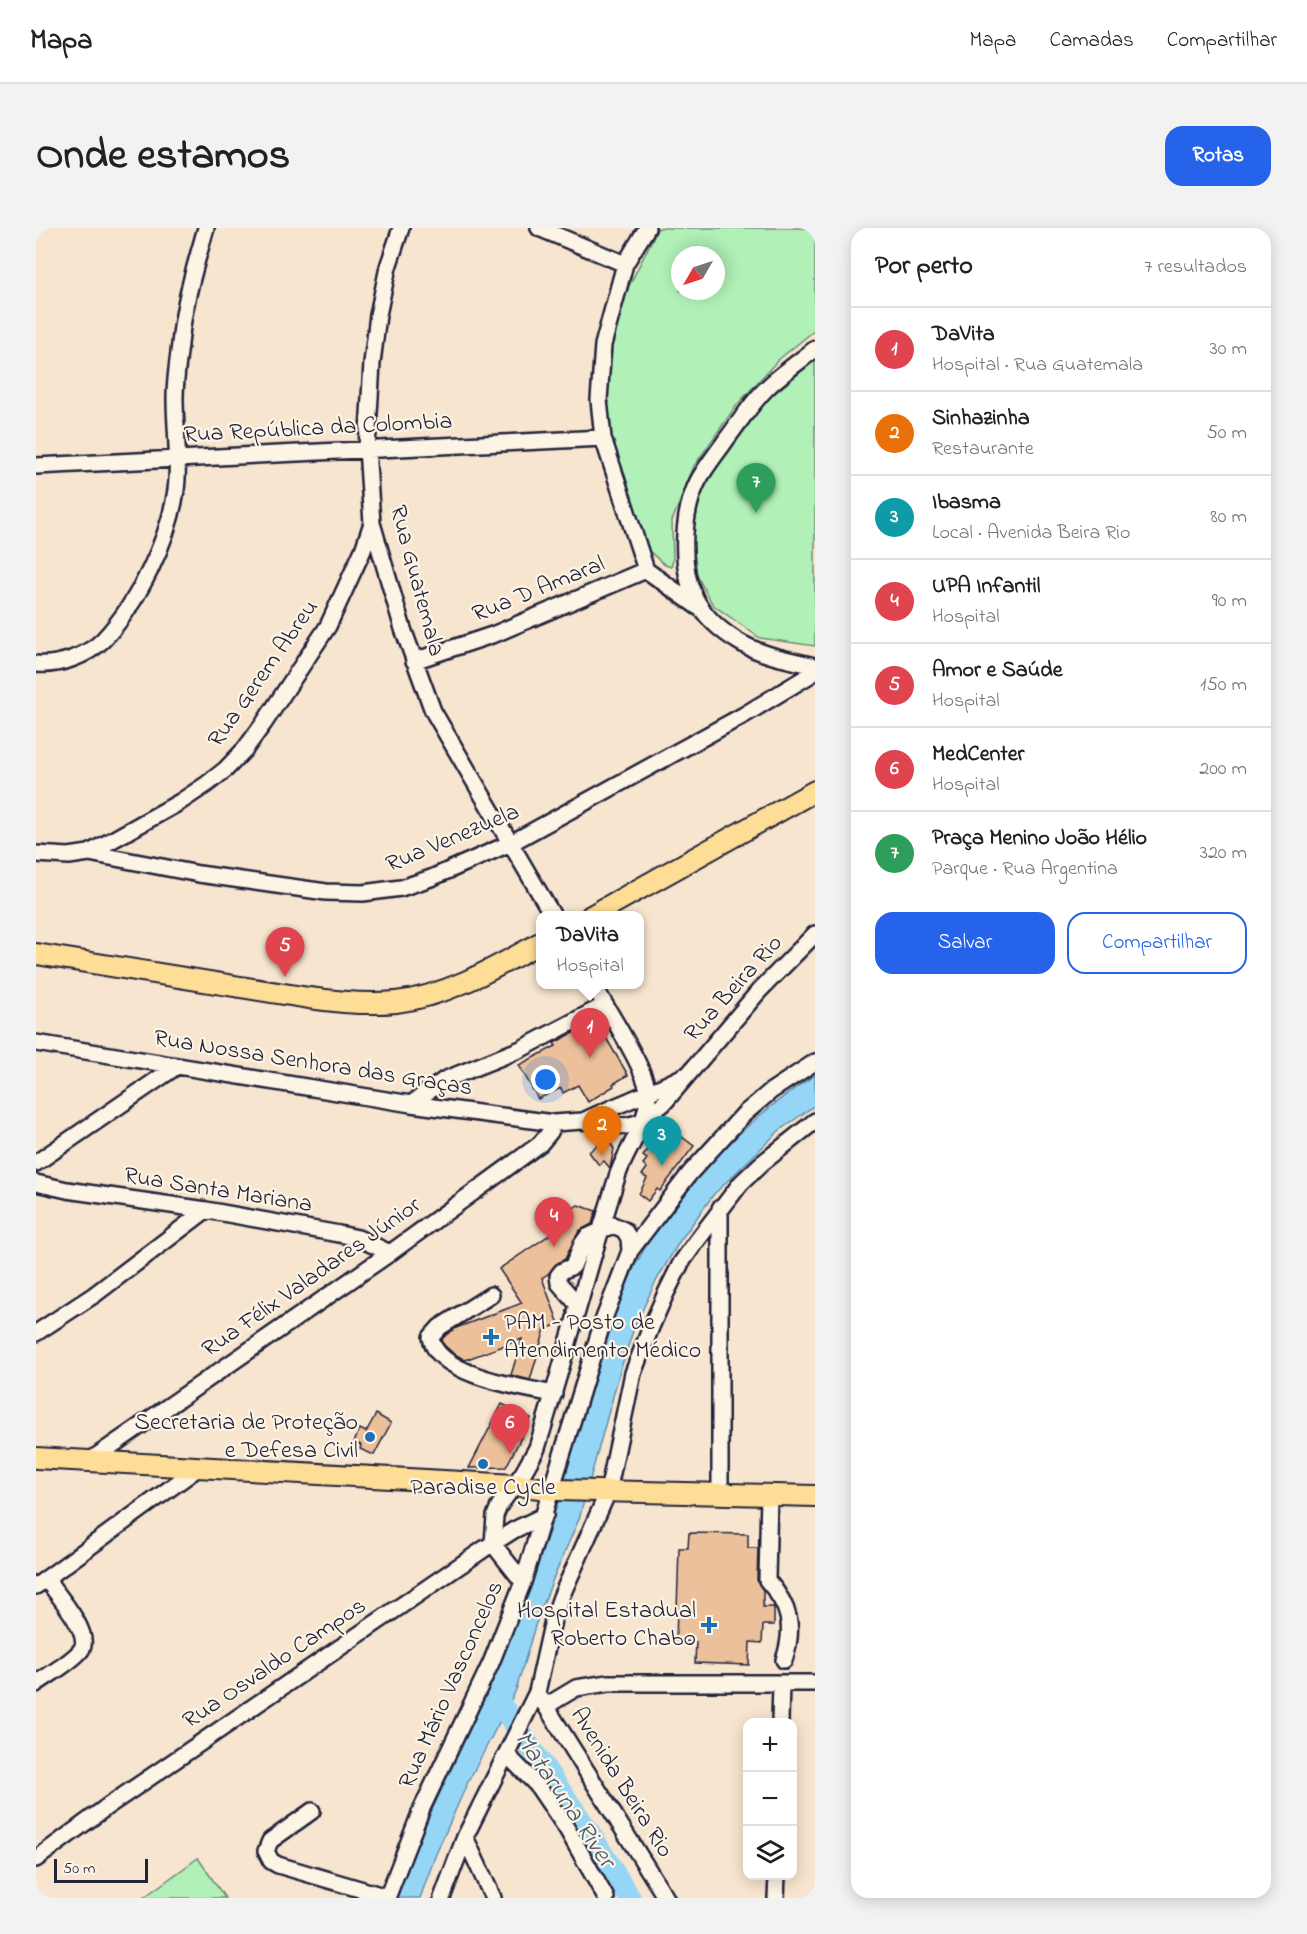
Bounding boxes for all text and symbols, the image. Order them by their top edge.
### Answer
text: Mapa [30,21,92,62]
text: Mapa [970,26,1016,56]
text: Camadas [1049,26,1134,56]
text: Compartilhar [1167,26,1277,56]
text: Onde estamos [36,126,290,187]
button: Rotas [1165,126,1271,186]
north arrow [671,246,725,300]
text: Por perto [875,248,973,286]
text: 7 resultados [1144,253,1247,282]
text: DaVita [932,319,995,351]
text: 1 [891,335,898,364]
text: 30 m [1210,335,1247,364]
text: Hospital · Rua Guatemala [932,351,1143,380]
text: Sinhazinha [932,403,1030,435]
street label: Rua República da Colombia [183,404,453,454]
text: 2 [890,419,899,448]
text: 50 m [1206,419,1247,448]
text: Restaurante [932,435,1034,464]
pin: 7 [736,464,776,513]
text: Ibasma [932,487,1001,519]
street label: Rua Guatemala [379,502,453,660]
text: 3 [890,503,899,532]
text: 80 m [1210,503,1247,532]
text: Local · Avenida Beira Rio [932,519,1130,548]
street label: Rua D Amaral [467,547,611,633]
text: UPA Infantil [932,571,1040,603]
text: 4 [890,587,899,616]
text: 90 m [1212,587,1247,616]
street label: Rua Gerem Abreu [200,593,328,755]
text: Hospital [932,603,1000,632]
text: Amor e Saúde [932,655,1062,687]
text: 5 [889,671,900,700]
text: 150 m [1200,671,1247,700]
text: Hospital [932,687,1000,716]
text: MedCenter [932,739,1024,771]
text: 6 [890,755,899,784]
text: 200 m [1199,755,1247,784]
text: Hospital [932,771,1000,800]
street label: Rua Venezuela [381,795,525,883]
text: Praça Menino João Hélio [932,823,1147,855]
text: 7 [890,839,899,868]
text: 320 m [1200,839,1247,868]
text: Parque · Rua Argentina [932,855,1118,884]
popup [536,911,644,989]
button: Salvar [875,912,1055,974]
button: Compartilhar [1067,912,1247,974]
text: DaVita [556,920,619,952]
pin: 5 [266,928,304,977]
street label: Rua Beira Rio [676,928,792,1050]
text: Hospital [556,952,624,981]
pin: 1 [570,1008,610,1058]
street label: Rua Nossa Senhora das Graças [151,1022,475,1106]
your location [531,1065,560,1094]
pin: 2 [582,1106,622,1156]
pin: 3 [642,1116,682,1166]
street label: Rua Santa Mariana [121,1159,315,1223]
street label: Rua Félix Valadares Júnior [195,1189,429,1367]
pin: 4 [534,1198,574,1247]
place label: PAM - Posto de Atendimento Médico [504,1306,701,1369]
marker: PAM - Posto de Atendimento Médico [482,1328,500,1346]
pin: 6 [490,1404,530,1454]
place label: Secretaria de Proteção e Defesa Civil [135,1406,358,1469]
marker: Secretaria de Proteção e Defesa Civil [363,1430,377,1444]
marker: Paradise Cycle [476,1457,490,1471]
place label: Paradise Cycle [410,1471,556,1507]
street label: Rua Mário Vasconcelos [390,1575,514,1795]
street label: Rua Osvaldo Campos [176,1589,374,1739]
place label: Hospital Estadual Roberto Chabo [517,1594,696,1657]
marker: Hospital Estadual Roberto Chabo [700,1616,718,1634]
street label: Avenida Beira Rio [561,1701,681,1865]
map controls [743,1718,797,1880]
button: + [743,1718,797,1772]
water label: Mataruna River [504,1724,626,1879]
button: − [743,1772,797,1826]
button: layers [743,1826,797,1880]
scale bar [54,1856,148,1884]
text: 50 m [63,1857,95,1881]

